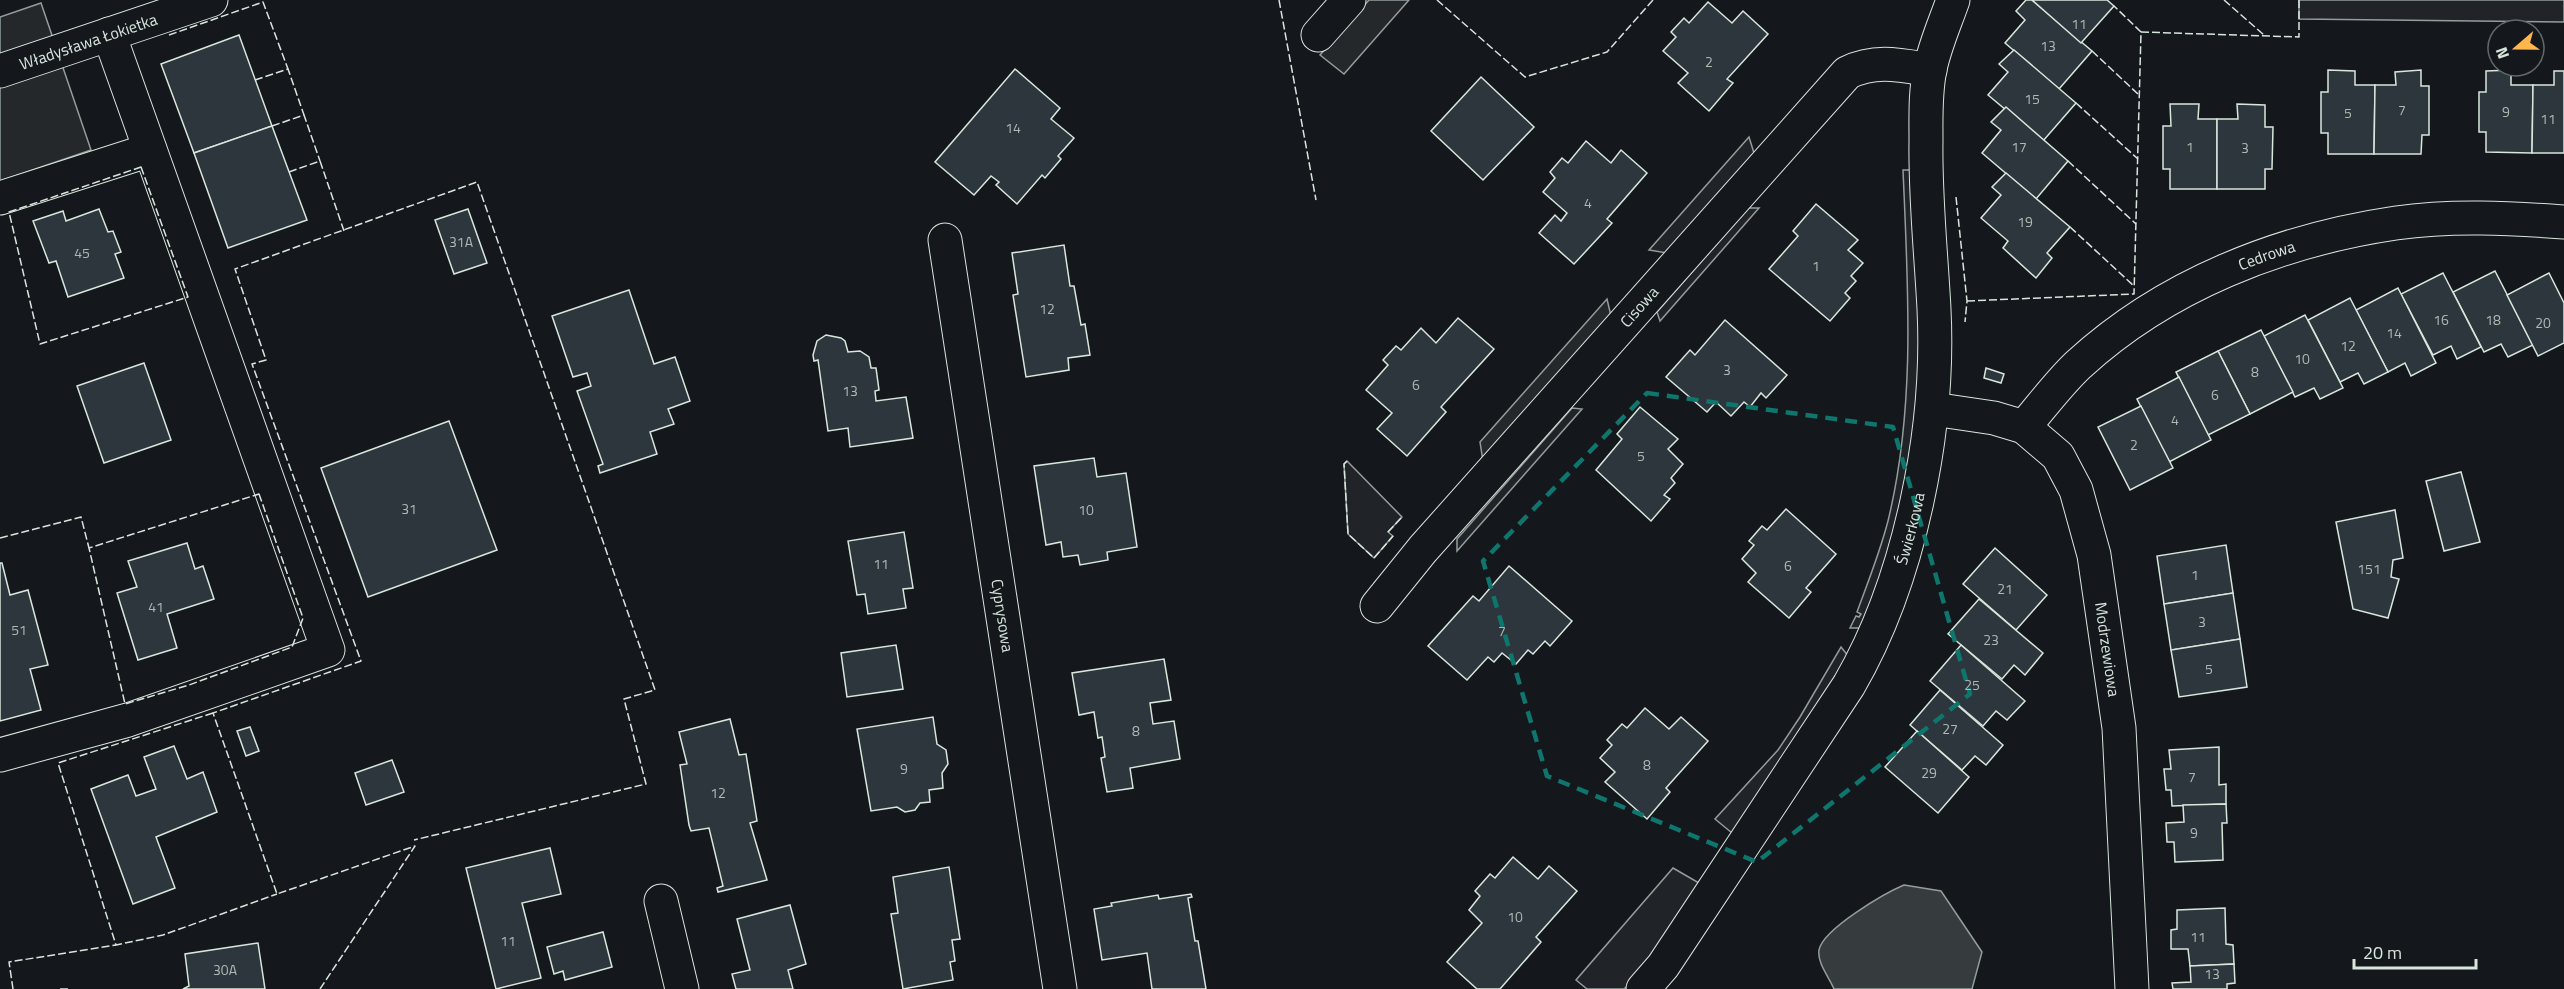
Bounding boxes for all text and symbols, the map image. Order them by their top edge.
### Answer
street label: Władysława Łokietka [16,7,160,76]
house number: 11 [2071,13,2087,34]
north arrow [2486,18,2546,78]
house number: 13 [2040,35,2056,56]
text: N [2489,44,2515,62]
house number: 2 [1705,51,1713,72]
house number: 15 [2024,88,2040,109]
house number: 7 [2398,99,2406,120]
house number: 9 [2502,101,2510,122]
house number: 5 [2344,102,2352,123]
house number: 11 [2540,108,2556,129]
house number: 14 [1005,117,1021,138]
house number: 17 [2011,136,2027,157]
house number: 1 [2186,136,2194,157]
house number: 3 [2241,137,2249,158]
house number: 4 [1584,192,1592,213]
house number: 19 [2017,211,2033,232]
house number: 31A [449,231,474,252]
street label: Cedrowa [2234,234,2298,276]
house number: 45 [74,242,90,263]
house number: 1 [1812,255,1820,276]
street label: Cisowa [1614,281,1664,332]
house number: 12 [1039,298,1055,319]
house number: 16 [2433,309,2449,330]
house number: 18 [2485,309,2501,330]
house number: 20 [2535,312,2551,333]
house number: 14 [2386,322,2402,343]
house number: 12 [2340,335,2356,356]
house number: 10 [2294,348,2310,369]
house number: 3 [1723,359,1731,380]
house number: 8 [2251,361,2259,382]
house number: 6 [1412,374,1420,395]
house number: 13 [842,380,858,401]
house number: 6 [2211,384,2219,405]
house number: 4 [2171,409,2179,430]
house number: 2 [2130,434,2138,455]
house number: 5 [1637,445,1645,466]
street label: Świerkowa [1889,490,1931,568]
house number: 31 [401,498,417,519]
house number: 10 [1078,499,1094,520]
house number: 11 [873,553,889,574]
house number: 6 [1784,555,1792,576]
house number: 151 [2357,558,2381,579]
house number: 1 [2191,564,2199,585]
street label: Cyprysowa [985,577,1020,654]
house number: 21 [1997,578,2013,599]
house number: 41 [148,596,164,617]
street label: Modrzewiowa [2089,601,2126,698]
house number: 3 [2198,611,2206,632]
house number: 51 [11,619,27,640]
house number: 7 [1498,620,1506,641]
house number: 23 [1983,629,1999,650]
house number: 5 [2205,658,2213,679]
house number: 25 [1964,674,1980,695]
house number: 27 [1942,718,1958,739]
house number: 8 [1132,720,1140,741]
house number: 8 [1643,754,1651,775]
house number: 9 [900,758,908,779]
house number: 29 [1921,762,1937,783]
house number: 7 [2188,766,2196,787]
house number: 12 [710,782,726,803]
house number: 9 [2190,822,2198,843]
house number: 10 [1507,906,1523,927]
house number: 11 [2190,926,2206,947]
house number: 11 [500,930,516,951]
scale bar [2354,932,2476,970]
text: 20 m [2363,939,2402,966]
house number: 30A [213,959,238,980]
house number: 13 [2204,963,2220,984]

